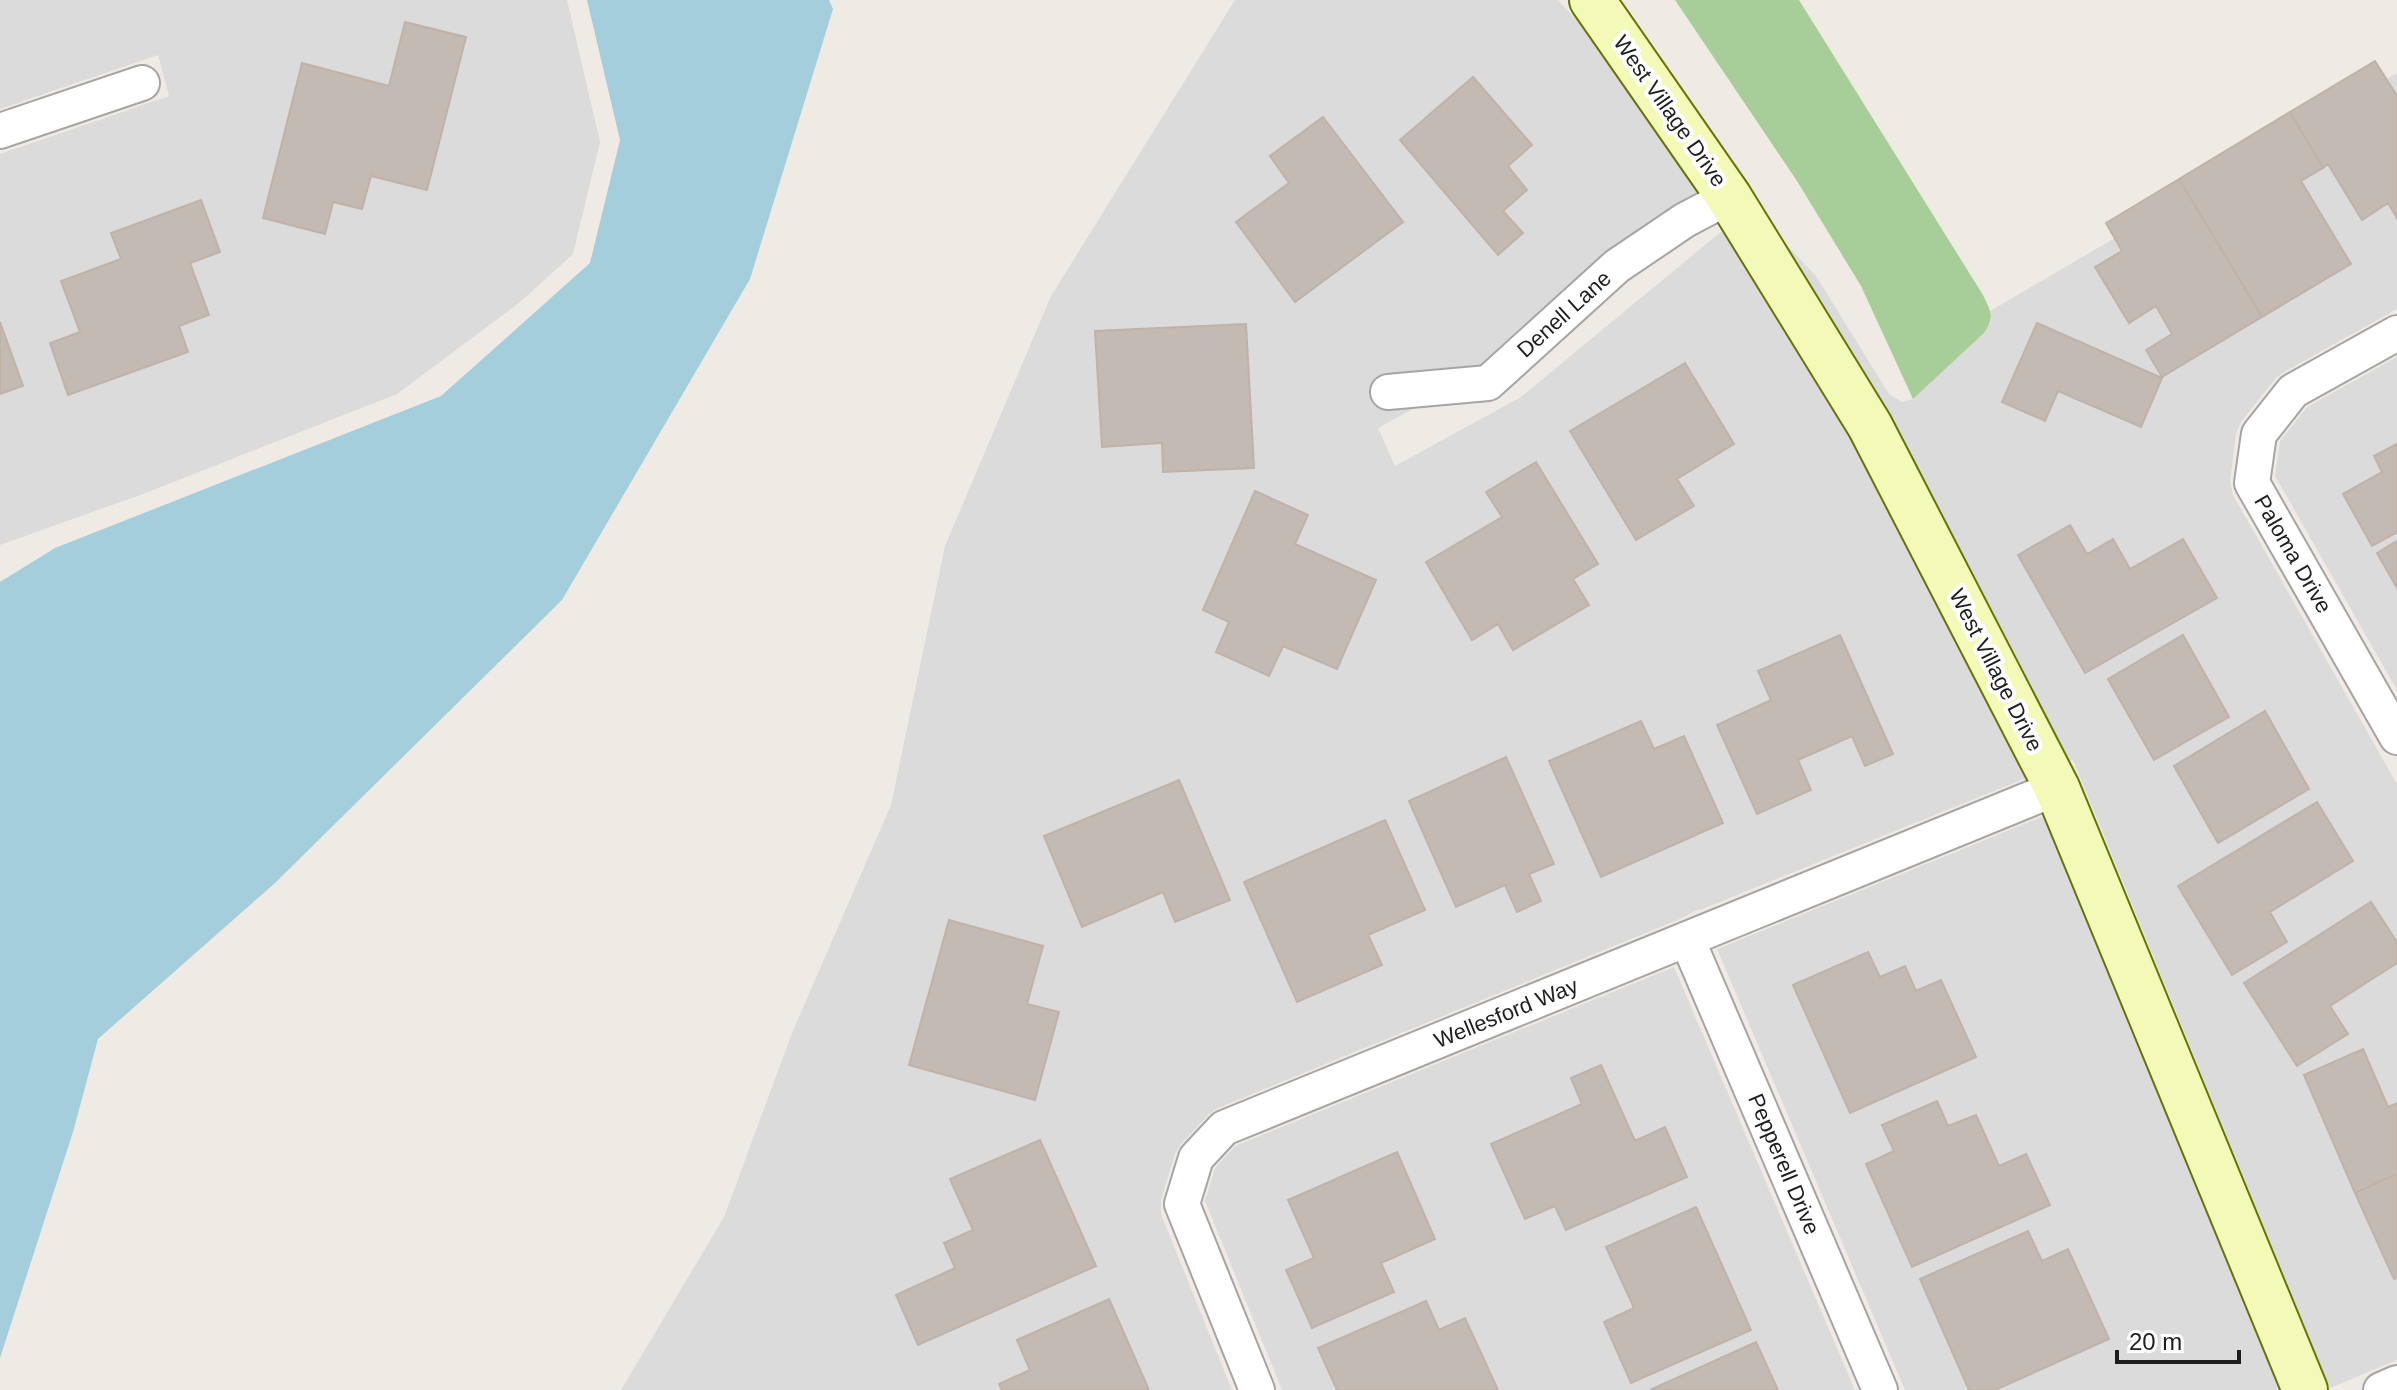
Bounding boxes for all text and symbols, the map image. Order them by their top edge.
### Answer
street label: West Village Drive [1608,31,1732,191]
street label: Denell Lane [1512,265,1616,363]
street label: Paloma Drive [2249,491,2337,617]
street label: West Village Drive [1944,585,2048,755]
street label: Wellesford Way [1430,973,1582,1053]
street label: Pepperell Drive [1743,1090,1825,1238]
scale bar [2117,1314,2239,1364]
text: 20 m [2129,1328,2182,1355]

